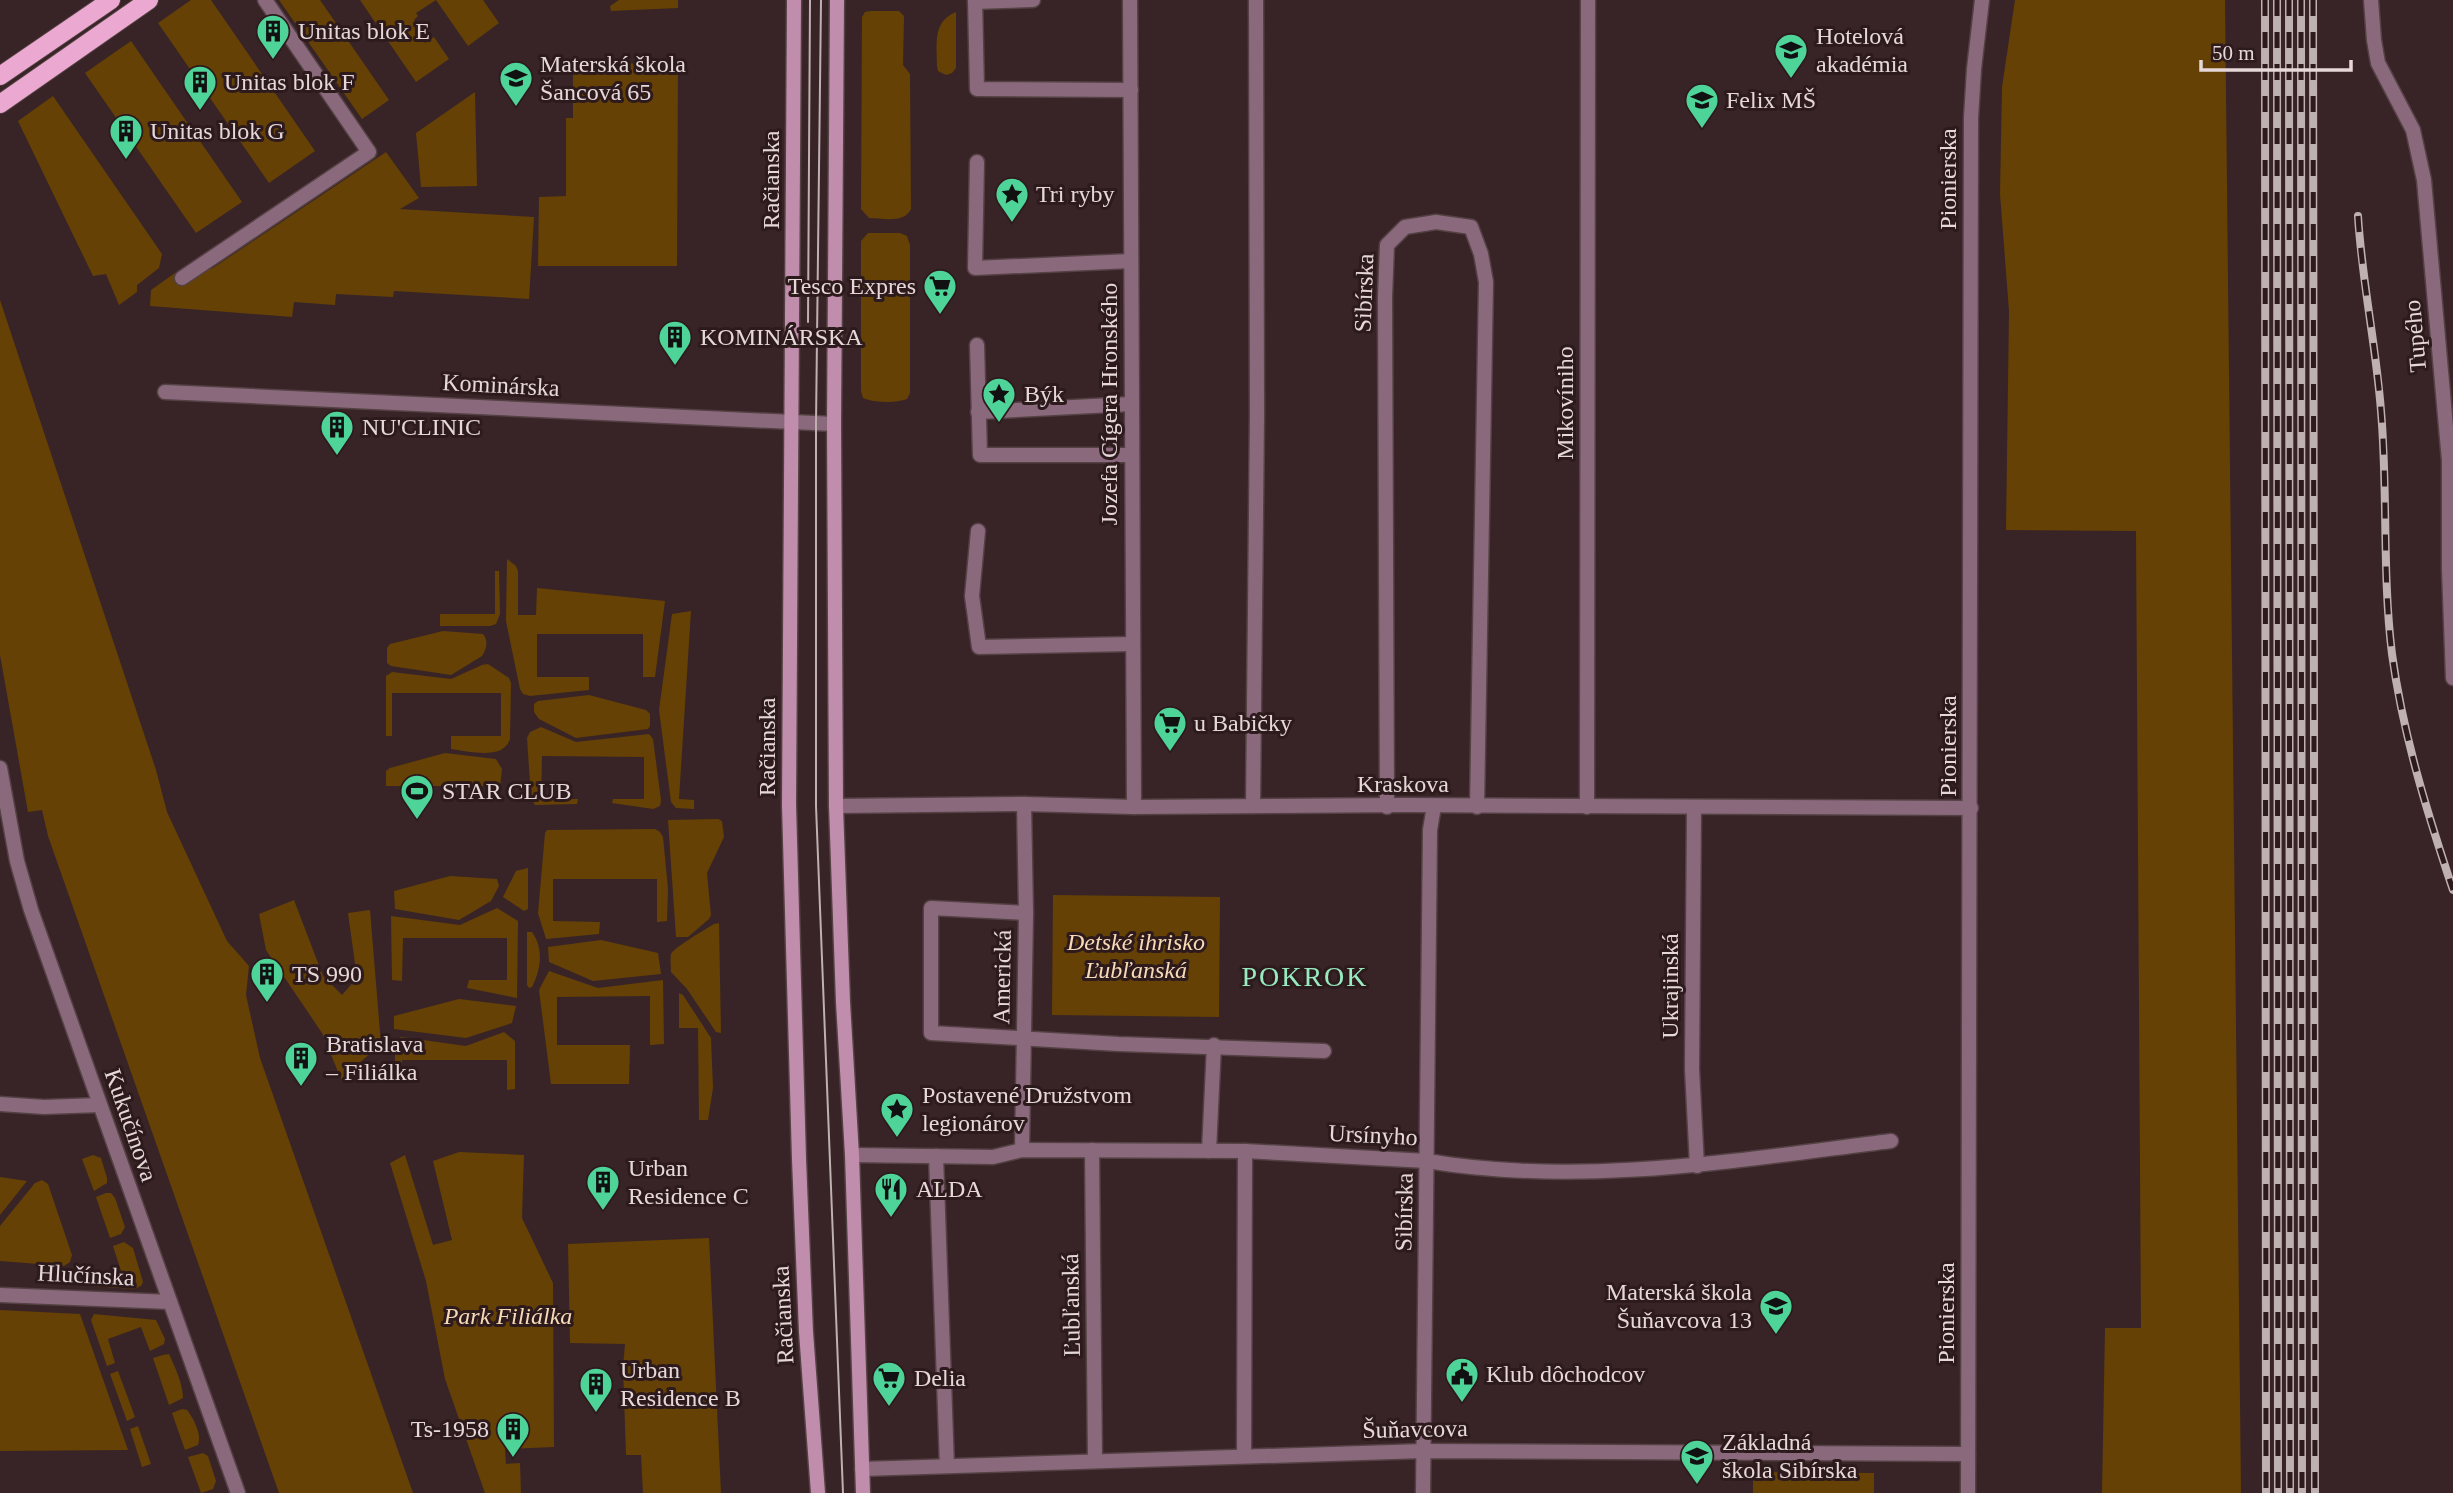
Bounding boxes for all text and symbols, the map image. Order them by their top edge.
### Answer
building icon: Unitas blok E [254,12,292,61]
place label: Unitas blok E [298,18,430,44]
place label: Hotelová akadémia [1816,23,1908,77]
scale bar [2201,28,2352,72]
school or university icon: Hotelová akadémia [1772,31,1810,80]
text: 50 m [2212,41,2255,65]
place label: Materská škola Šancová 65 [540,51,686,105]
school or university icon: Materská škola Šancová 65 [497,59,535,108]
building icon: Unitas blok F [181,63,219,112]
place label: Unitas blok F [224,69,355,95]
school or university icon: Felix MŠ [1683,81,1721,130]
place label: Felix MŠ [1726,87,1816,113]
building icon: Unitas blok G [107,112,145,161]
place label: Unitas blok G [150,118,285,144]
street label: Pionierska [1935,128,1961,230]
street label: Račianska [758,130,784,229]
place icon: Tri ryby [993,175,1031,224]
place label: Tri ryby [1036,181,1114,207]
street label: Sibírska [1350,253,1378,333]
supermarket icon: Tesco Expres [921,267,959,316]
place label: Tesco Expres [788,273,916,299]
street label: Jozefa Cígera Hronského [1096,283,1122,525]
street label: Tupého [2399,299,2431,373]
building icon: KOMINÁRSKA [656,318,694,367]
place label: KOMINÁRSKA [700,324,863,350]
street label: Mikovíniho [1552,346,1578,460]
street label: Kominárska [442,369,561,401]
place icon: Býk [980,375,1018,424]
place label: Býk [1024,381,1064,407]
building icon: NU'CLINIC [318,408,356,457]
place label: NU'CLINIC [362,414,481,440]
street label: Pionierska [1935,695,1961,797]
street label: Račianska [754,697,780,796]
supermarket icon: u Babičky [1151,704,1189,753]
place label: u Babičky [1194,710,1292,736]
street label: Kraskova [1357,771,1449,797]
sports icon: STAR CLUB [398,772,436,821]
place label: STAR CLUB [442,778,571,804]
street label: Americká [988,929,1016,1025]
park label: Detské ihrisko Ľubľanská [1066,929,1205,983]
street label: Ukrajinská [1657,933,1683,1039]
building icon: TS 990 [248,955,286,1004]
place label: TS 990 [292,961,362,987]
district label: POKROK [1241,961,1369,992]
place label: Bratislava – Filiálka [325,1031,424,1085]
building icon: Bratislava – Filiálka [282,1039,320,1088]
street label: Kukučínova [100,1065,162,1185]
place label: Postavené Družstvom legionárov [922,1082,1132,1136]
place icon: Postavené Družstvom legionárov [878,1090,916,1139]
street label: Ursínyho [1328,1120,1418,1150]
place label: Urban Residence C [628,1155,749,1209]
building icon: Urban Residence C [584,1163,622,1212]
restaurant icon: ALDA [872,1170,910,1219]
street label: Sibírska [1390,1172,1418,1252]
place label: ALDA [916,1176,983,1202]
street label: Ľubľanská [1057,1253,1085,1357]
street label: Hlučínska [37,1259,136,1291]
street label: Pionierska [1933,1262,1959,1364]
street label: Račianska [767,1265,799,1365]
place label: Materská škola Šuňavcova 13 [1606,1279,1752,1333]
school or university icon: Materská škola Šuňavcova 13 [1757,1287,1795,1336]
park label: Park Filiálka [443,1303,572,1329]
public building icon: Klub dôchodcov [1443,1355,1481,1404]
place label: Urban Residence B [620,1357,741,1411]
supermarket icon: Delia [870,1359,908,1408]
place label: Klub dôchodcov [1486,1361,1645,1387]
building icon: Urban Residence B [577,1365,615,1414]
place label: Delia [914,1365,966,1391]
building icon: Ts-1958 [494,1410,532,1459]
street label: Šuňavcova [1362,1415,1468,1443]
place label: Ts-1958 [411,1416,489,1442]
place label: Základná škola Sibírska [1722,1429,1858,1483]
school or university icon: Základná škola Sibírska [1678,1437,1716,1486]

